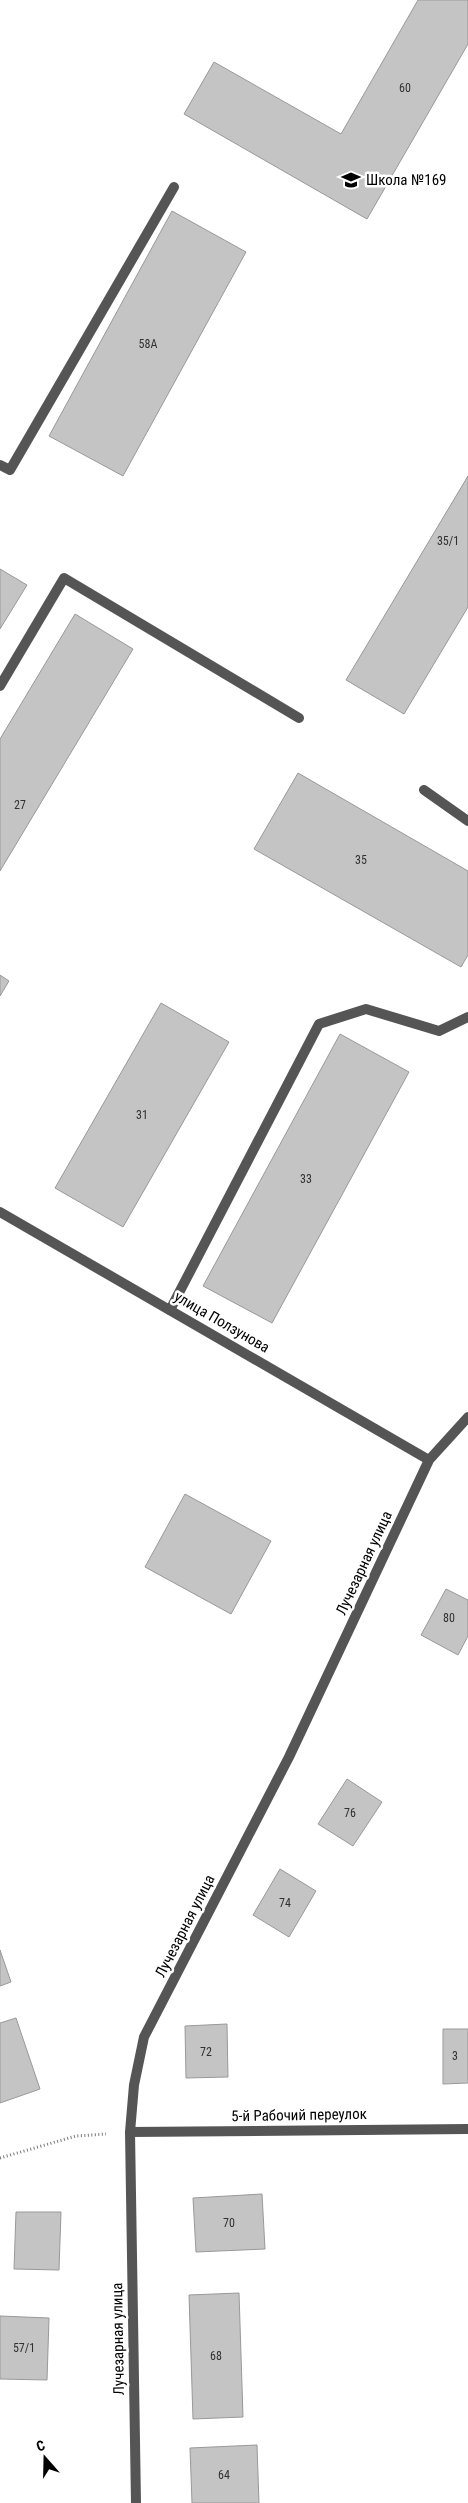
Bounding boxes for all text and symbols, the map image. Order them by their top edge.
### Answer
house number: 60 [399,81,411,95]
school or university icon: Школа №169 [340,169,362,191]
place label: Школа №169 [366,171,446,189]
house number: 58А [139,337,157,351]
house number: 35/1 [437,534,459,548]
house number: 27 [14,798,26,812]
house number: 35 [355,853,367,867]
house number: 31 [136,1108,148,1122]
house number: 33 [300,1172,312,1186]
street label: улица Ползунова [171,1287,273,1357]
street label: Лучезарная улица [332,1508,396,1618]
house number: 80 [443,1611,455,1625]
house number: 76 [344,1806,356,1820]
street label: Лучезарная улица [151,1872,219,1980]
house number: 74 [279,1896,291,1910]
house number: 72 [200,2045,212,2059]
house number: 3 [452,2049,458,2063]
street label: 5-й Рабочий переулок [231,2105,367,2125]
house number: 70 [223,2216,235,2230]
street label: Лучезарная улица [108,2282,128,2396]
house number: 57/1 [13,2341,35,2355]
house number: 68 [210,2349,222,2363]
north arrow [20,2433,70,2483]
text: С [34,2437,47,2455]
house number: 64 [218,2468,230,2482]

